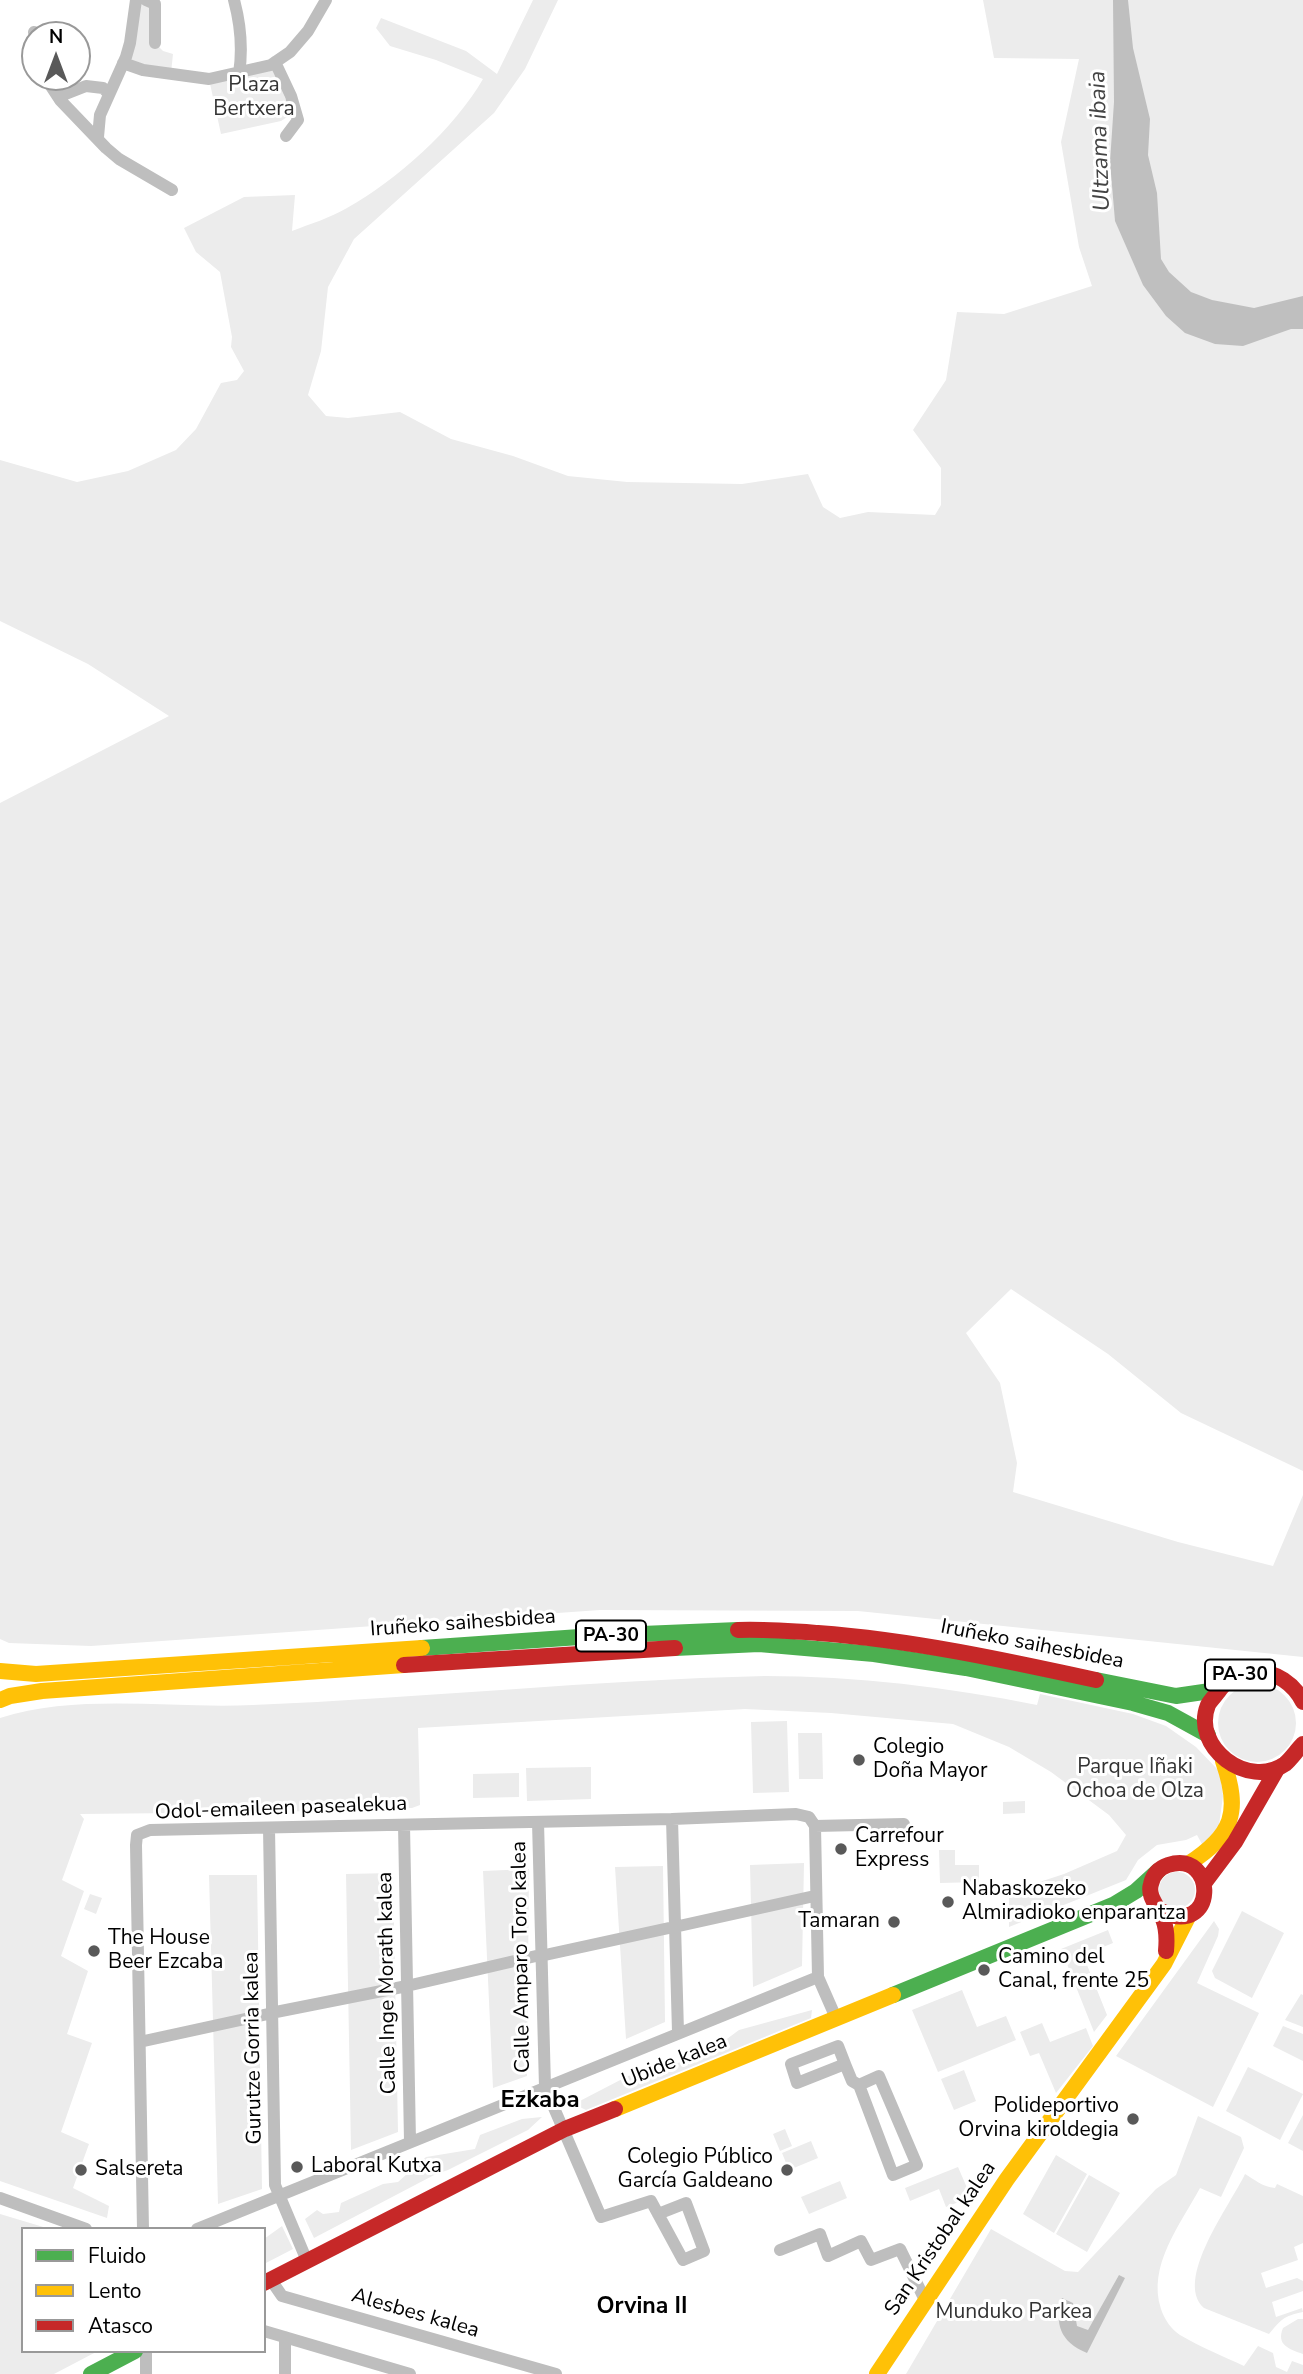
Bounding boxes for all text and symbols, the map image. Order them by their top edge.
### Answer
north arrow [21,21,91,91]
text: N [49,24,63,50]
water label: Ultzama ibaia [1085,70,1117,212]
park label: Plaza Bertxera [213,73,295,123]
street label: Iruñeko saihesbidea [369,1605,557,1643]
street label: Iruñeko saihesbidea [938,1615,1126,1675]
road number: PA-30 [576,1620,646,1652]
road number: PA-30 [1205,1660,1275,1690]
place label: Colegio Doña Mayor [873,1735,988,1785]
marker: Colegio Doña Mayor [851,1752,867,1768]
park label: Parque Iñaki Ochoa de Olza [1066,1755,1204,1805]
street label: Odol-emaileen pasealekua [154,1792,408,1826]
place label: Carrefour Express [855,1824,944,1874]
street label: Calle Amparo Toro kalea [507,1841,537,2073]
marker: Carrefour Express [833,1841,849,1857]
street label: Calle Inge Morath kalea [373,1871,403,2095]
place label: Nabaskozeko Almiradioko enparantza [962,1877,1186,1927]
marker: Nabaskozeko Almiradioko enparantza [940,1894,956,1910]
place label: Tamaran [798,1909,880,1935]
marker: Tamaran [886,1914,902,1930]
place label: The House Beer Ezcaba [108,1926,223,1976]
marker: The House Beer Ezcaba [86,1943,102,1959]
place label: Camino del Canal, frente 25 [998,1945,1149,1995]
street label: Gurutze Gorria kalea [240,1951,268,2145]
marker: Camino del Canal, frente 25 [976,1962,992,1978]
street label: Ubide kalea [619,2029,731,2095]
district label: Ezkaba [500,2087,580,2115]
place label: Polideportivo Orvina kiroldegia [958,2094,1119,2144]
marker: Polideportivo Orvina kiroldegia [1125,2111,1141,2127]
place label: Colegio Público García Galdeano [617,2145,773,2195]
place label: Laboral Kutxa [311,2154,442,2180]
place label: Salsereta [95,2157,183,2183]
street label: San Kristobal kalea [880,2157,1002,2321]
marker: Laboral Kutxa [289,2159,305,2175]
marker: Salsereta [73,2162,89,2178]
marker: Colegio Público García Galdeano [779,2162,795,2178]
legend [21,2227,266,2353]
text: Fluido [88,2242,146,2270]
text: Lento [88,2277,141,2305]
street label: Alesbes kalea [348,2284,482,2344]
district label: Orvina II [597,2293,687,2321]
park label: Munduko Parkea [936,2300,1092,2326]
text: Atasco [88,2312,153,2340]

